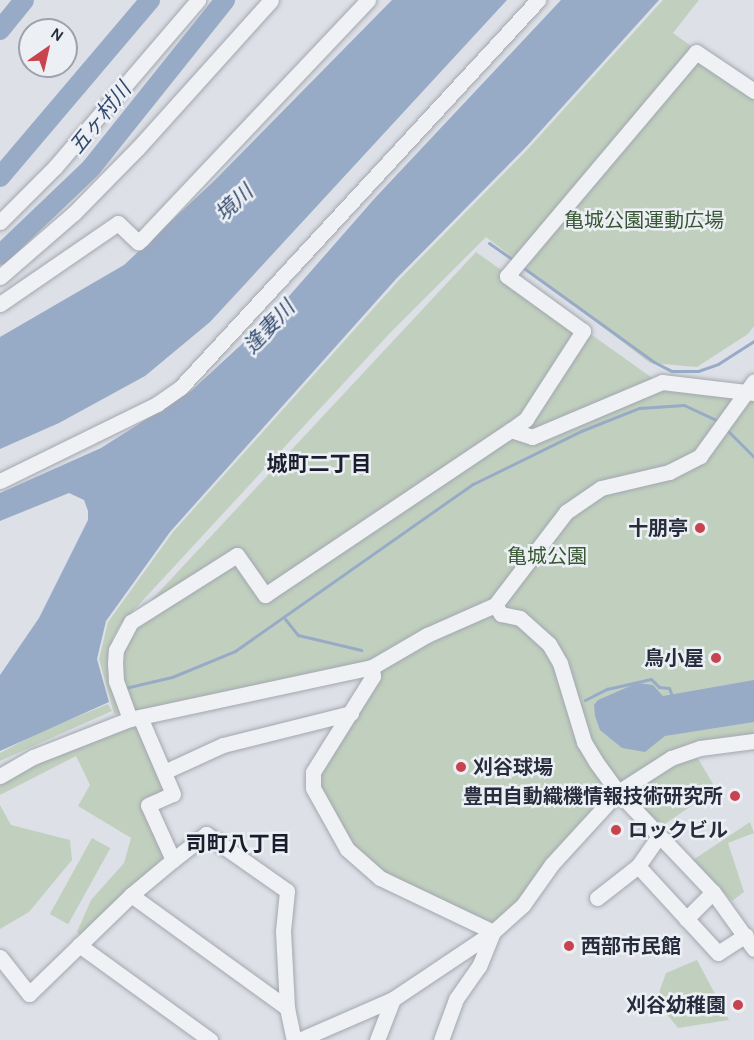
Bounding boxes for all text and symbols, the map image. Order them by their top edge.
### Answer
north arrow [18,18,78,78]
text: N [47,23,67,45]
water label: 五ヶ村川 [64,77,136,159]
water label: 境川 [210,179,258,227]
park label: 亀城公園運動広場 [564,208,724,232]
water label: 逢妻川 [238,295,300,359]
district label: 城町二丁目 [267,451,371,477]
place label: 十朋亭 [628,516,688,540]
marker: 十朋亭 [693,521,707,535]
park label: 亀城公園 [507,544,587,568]
place label: 鳥小屋 [644,646,704,670]
marker: 鳥小屋 [709,651,723,665]
place label: 刈谷球場 [473,755,553,779]
marker: 刈谷球場 [454,760,468,774]
place label: 豊田自動織機情報技術研究所 [463,784,723,808]
marker: 豊田自動織機情報技術研究所 [728,789,742,803]
place label: ロックビル [628,818,728,842]
marker: ロックビル [609,823,623,837]
district label: 司町八丁目 [186,831,290,857]
place label: 西部市民館 [581,934,681,958]
marker: 西部市民館 [562,939,576,953]
place label: 刈谷幼稚園 [626,993,726,1017]
marker: 刈谷幼稚園 [731,998,745,1012]

